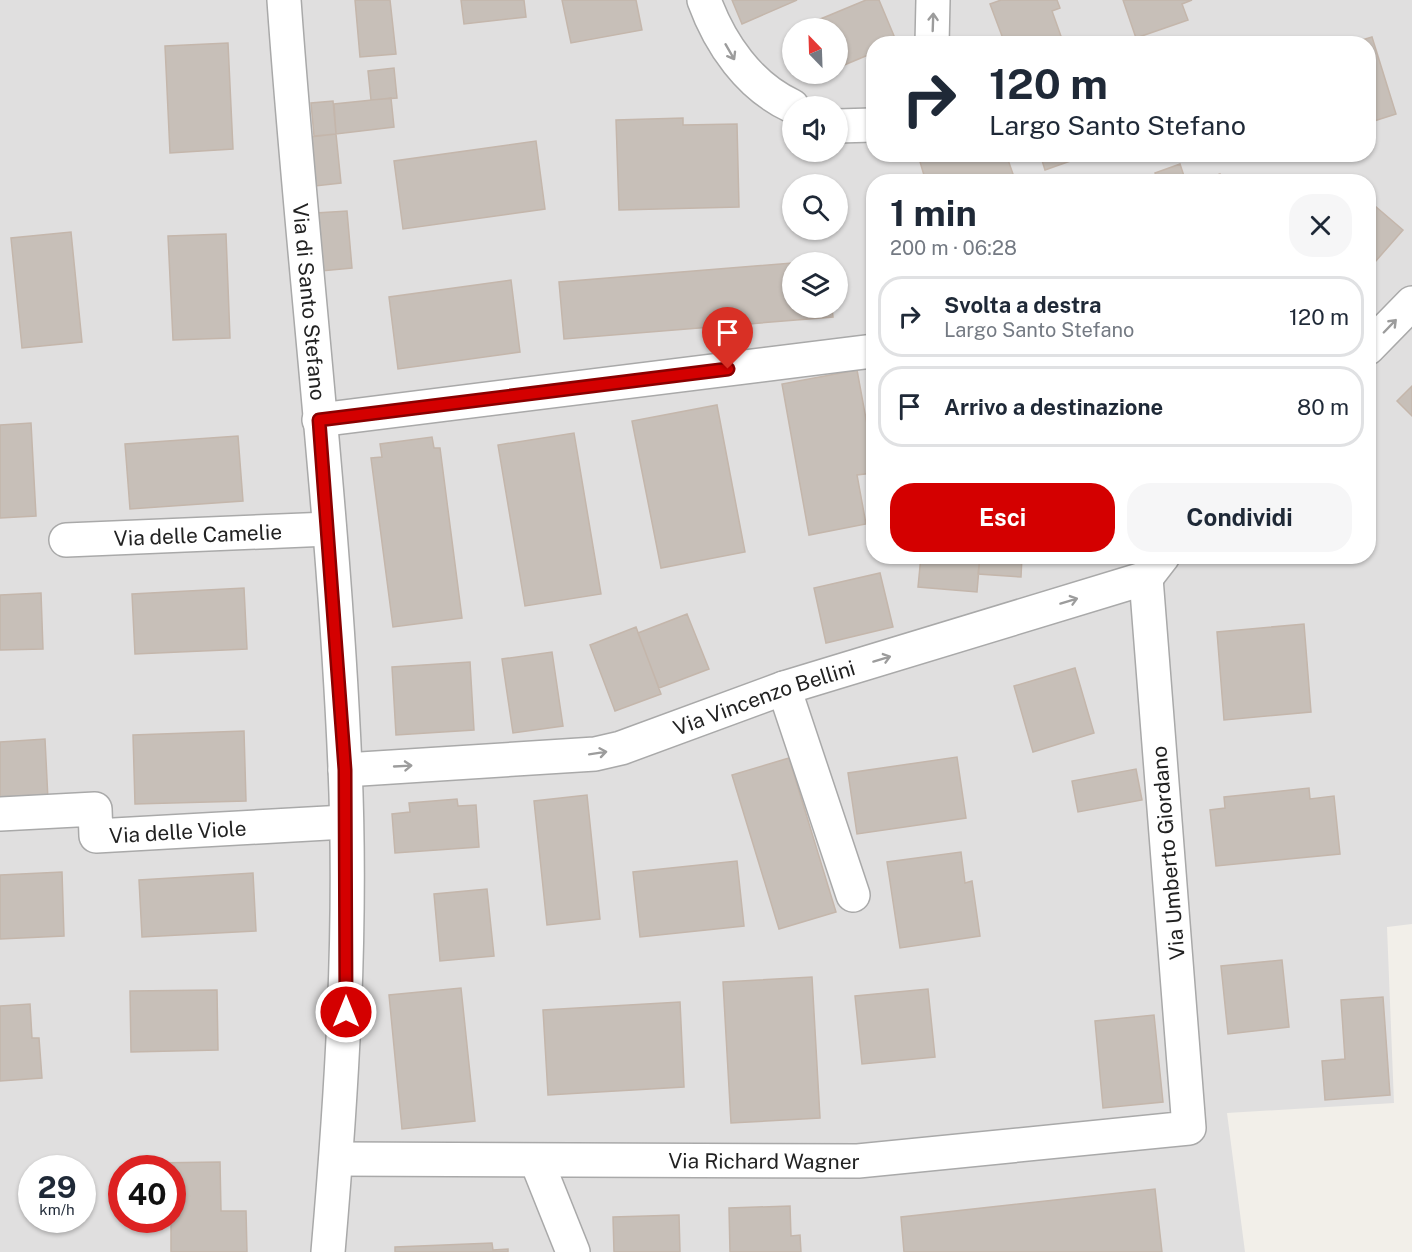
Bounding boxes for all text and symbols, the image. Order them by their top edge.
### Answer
one-way arrow [928,12,939,32]
north arrow [782,18,848,84]
map controls [782,18,848,318]
one-way arrow [724,43,736,60]
text: 120 m [989,59,1108,108]
icon: right [890,60,968,138]
button: sound [782,96,848,162]
text: Largo Santo Stefano [989,109,1246,141]
button: search [782,174,848,240]
text: 1 min [890,192,977,234]
button: close [1289,194,1352,257]
street label: Via di Santo Stefano [288,202,331,402]
text: 200 m · 06:28 [890,236,1017,260]
button: layers [782,252,848,318]
text: Svolta a destra [944,292,1101,318]
icon: right [893,300,926,333]
text: 120 m [1289,304,1349,330]
pin [702,307,753,369]
icon: arrive [711,316,744,349]
text: Largo Santo Stefano [944,318,1134,342]
one-way arrow [1383,318,1397,333]
icon: arrive [893,390,926,423]
text: Arrivo a destinazione [944,394,1163,420]
text: 80 m [1297,394,1349,420]
button: Esci [890,483,1115,552]
button: Condividi [1127,483,1352,552]
street label: Via delle Camelie [113,518,283,550]
one-way arrow [1059,595,1078,606]
one-way arrow [872,652,891,663]
street label: Via Vincenzo Bellini [670,655,858,740]
street label: Via Umberto Giordano [1146,745,1190,961]
one-way arrow [588,747,607,758]
one-way arrow [393,760,413,771]
street label: Via delle Viole [108,815,247,848]
position arrow [314,980,378,1044]
street label: Via Richard Wagner [668,1148,860,1174]
speed limit sign: 40 [108,1155,186,1233]
text: 29 [38,1169,76,1205]
text: km/h [39,1201,75,1218]

